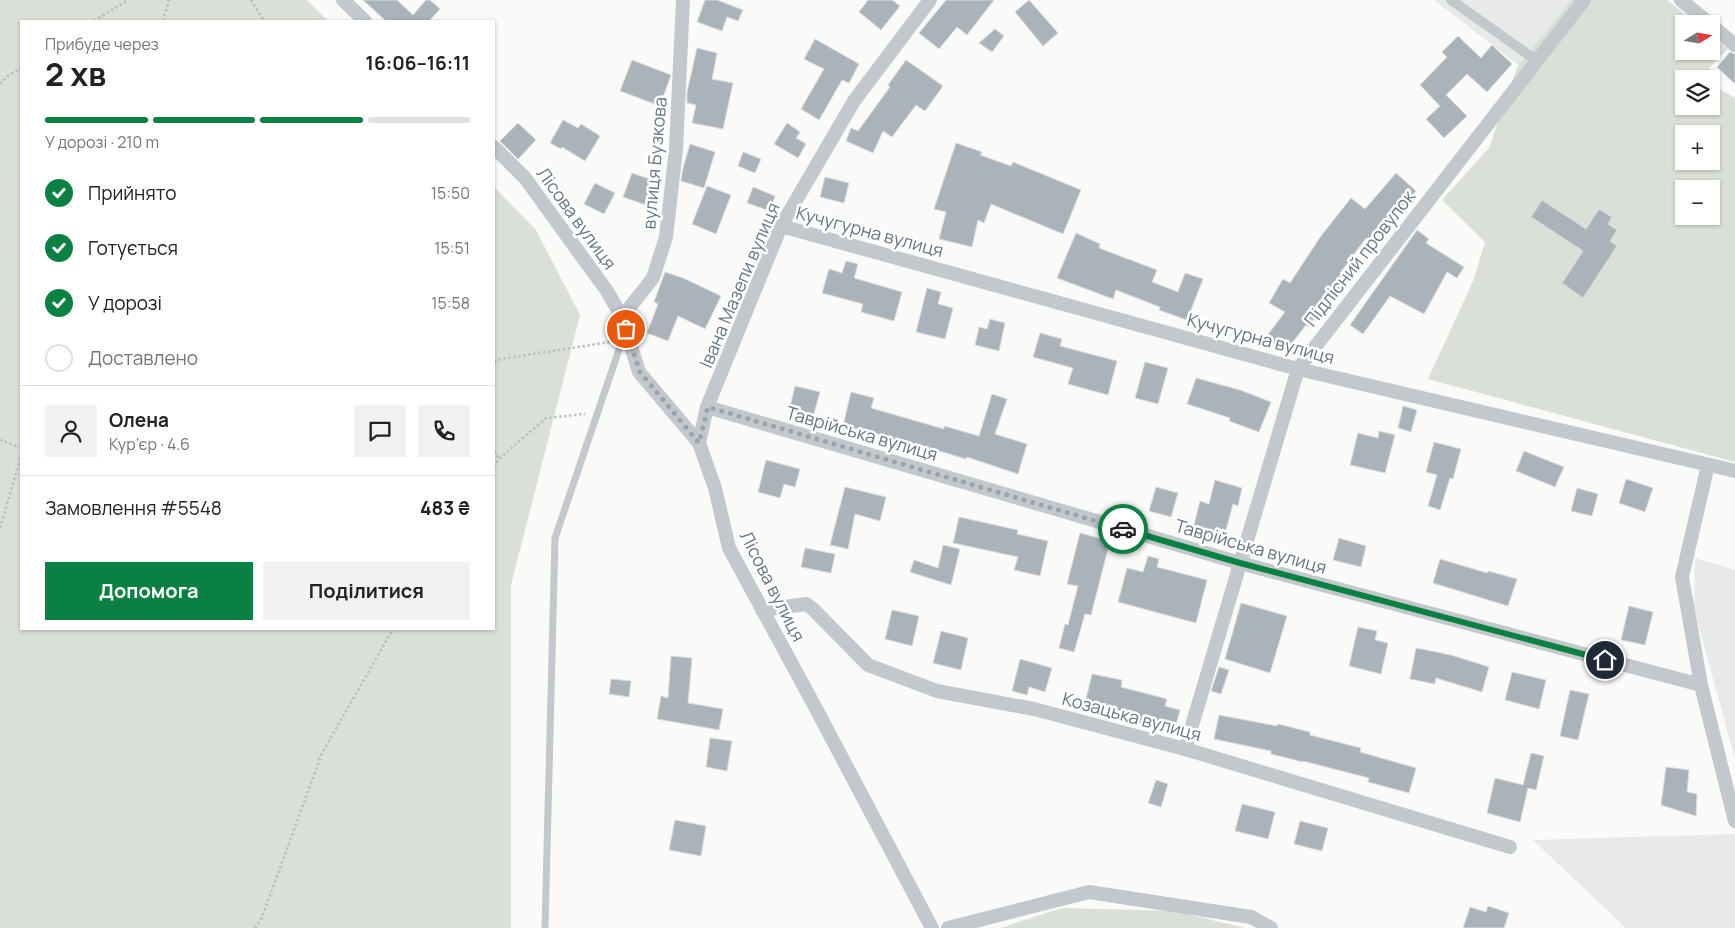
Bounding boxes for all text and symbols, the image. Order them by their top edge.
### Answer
north arrow [1675,15,1720,60]
map controls [1675,15,1720,225]
text: Прибуде через [45,33,159,55]
text: 16:06–16:11 [366,50,470,76]
text: 2 хв [45,52,106,96]
button: layers [1675,70,1720,115]
street label: вулиця Бузкова [636,96,672,230]
button: + [1675,125,1720,170]
text: У дорозі · 210 m [45,131,159,153]
street label: Лісова вулиця [532,162,622,274]
icon: check [45,179,73,207]
text: Прийнято [88,180,176,206]
button: − [1675,180,1720,225]
text: 15:50 [431,182,470,204]
street label: Підлісний провулок [1298,184,1420,331]
street label: Івана Мазепи вулиця [693,199,785,371]
street label: Кучугурна вулиця [794,200,946,262]
icon: check [45,234,73,262]
text: Готується [88,235,178,261]
text: 15:51 [434,237,470,259]
icon: check [45,289,73,317]
text: У дорозі [88,290,162,316]
text: 15:58 [431,292,470,314]
street label: Кучугурна вулиця [1185,307,1337,369]
pin [605,308,647,350]
icon: bag [612,315,640,343]
text: Доставлено [88,345,198,371]
street label: Таврійська вулиця [783,400,941,466]
button: person [45,405,97,457]
button: chat [354,405,406,457]
button: phone [418,405,470,457]
text: Олена [109,407,169,433]
text: Кур’єр · 4.6 [109,433,190,455]
text: Замовлення #5548 [45,495,222,521]
text: 483 ₴ [420,495,470,521]
courier [1098,504,1148,554]
street label: Таврійська вулиця [1172,513,1330,579]
icon: car [1109,515,1137,543]
street label: Лісова вулиця [735,527,811,645]
button: Допомога [45,562,253,620]
button: Поділитися [263,562,470,620]
pin [1584,639,1626,681]
icon: home [1591,646,1619,674]
street label: Козацька вулиця [1060,686,1204,746]

